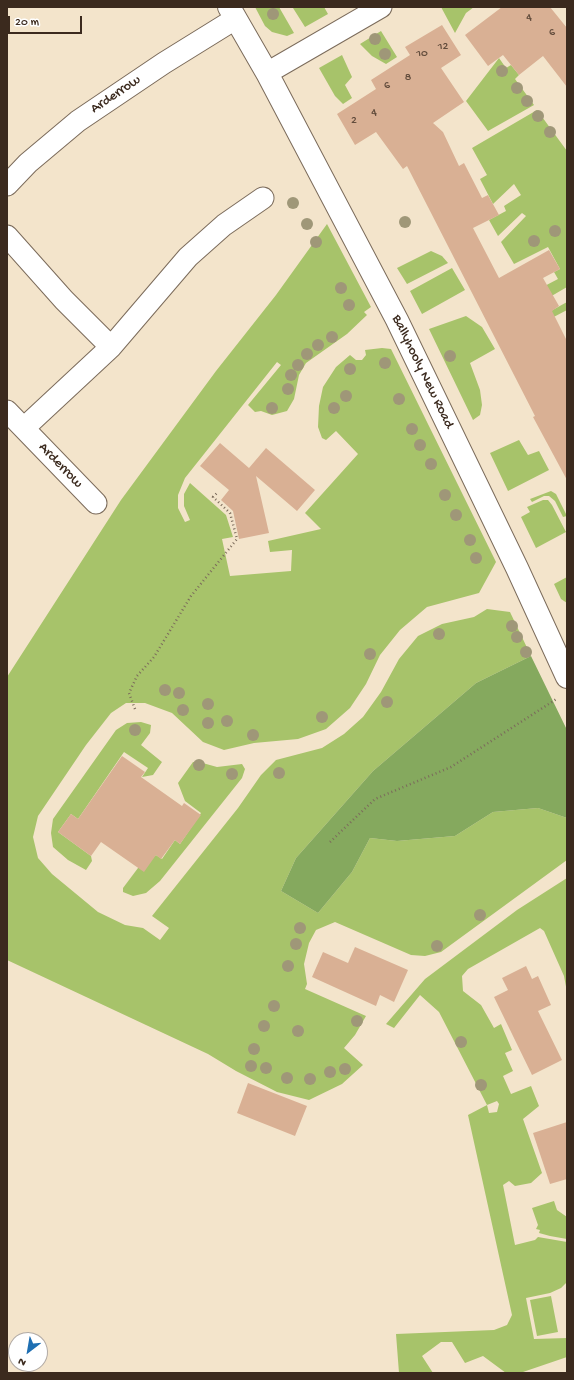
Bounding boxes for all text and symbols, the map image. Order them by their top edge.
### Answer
scale bar [10,8,84,34]
house number: 4 [526,11,532,25]
text: 20 m [15,16,39,30]
house number: 6 [549,26,555,40]
house number: 12 [438,40,448,54]
house number: 10 [416,47,428,61]
house number: 8 [405,71,411,85]
street label: Arderrow [88,72,144,118]
house number: 6 [384,79,390,93]
house number: 4 [371,106,377,120]
house number: 2 [351,114,357,128]
street label: Ballyhooly New Road [387,312,457,432]
street label: Arderrow [34,440,86,492]
north arrow [8,1332,48,1372]
text: N [16,1354,29,1368]

